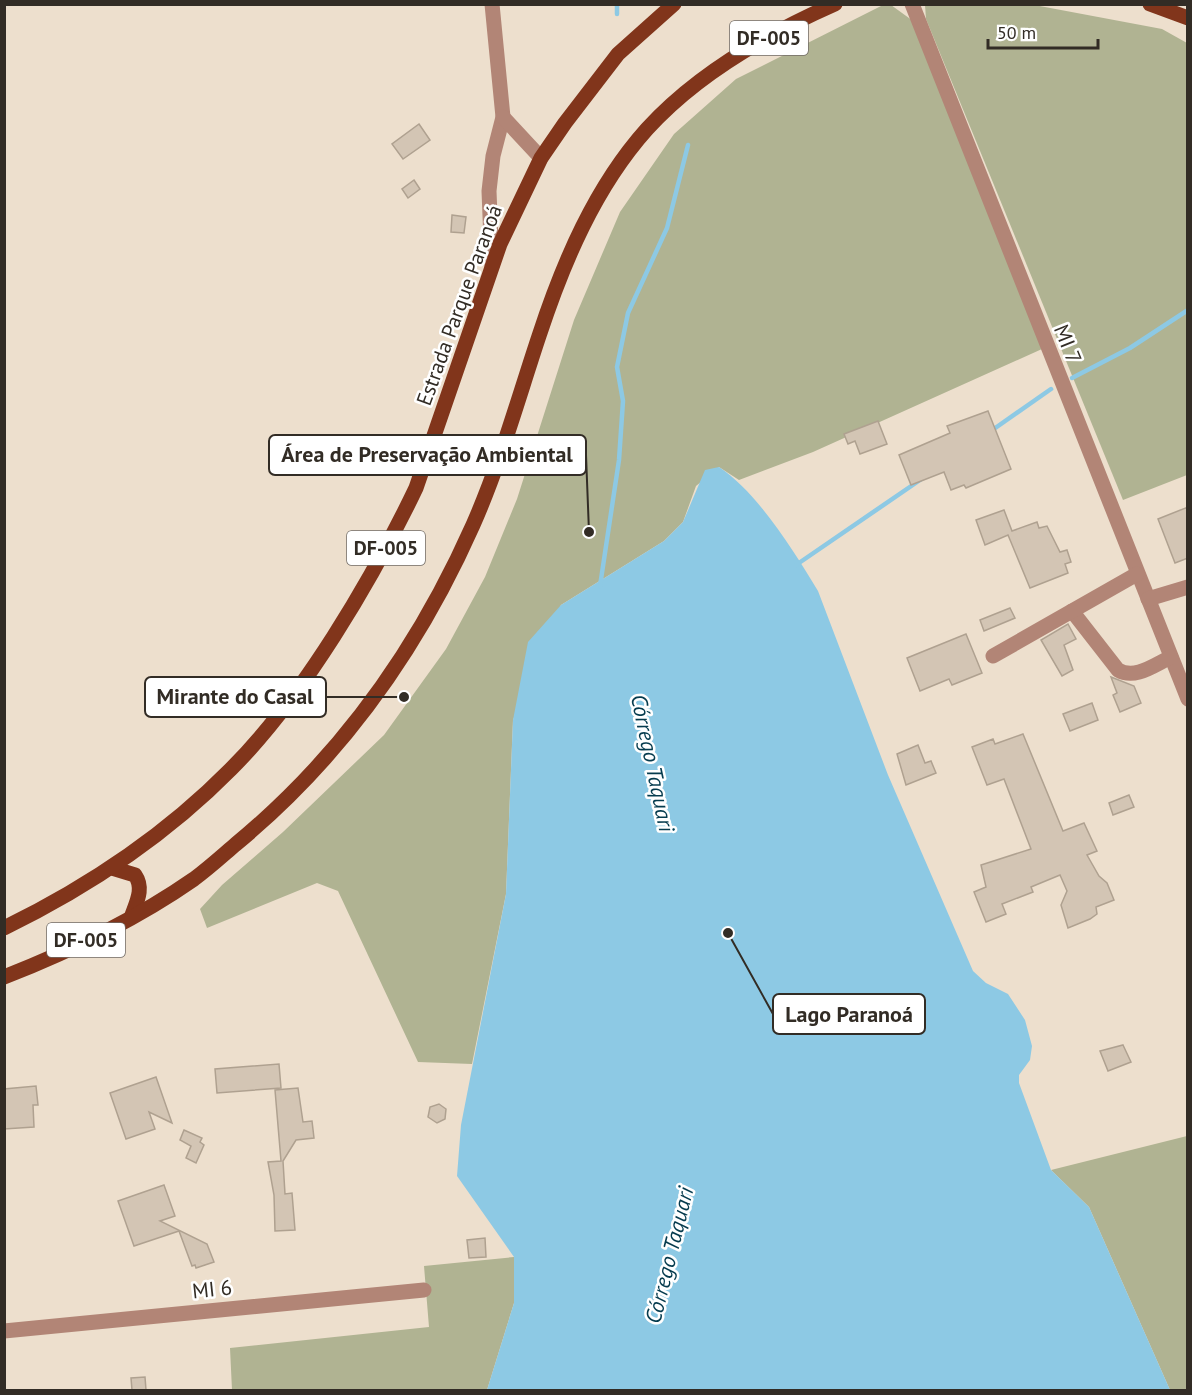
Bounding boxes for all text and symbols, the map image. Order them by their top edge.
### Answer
scale bar [988,12,1098,50]
road number: DF-005 [730,21,808,55]
text: 50 m [997,21,1036,44]
street label: Estrada Parque Paranoá [410,201,508,409]
street label: MI 7 [1048,321,1088,367]
callout: Área de Preservação Ambiental [269,435,586,475]
text: Área de Preservação Ambiental [281,440,573,468]
road number: DF-005 [347,531,425,565]
callout: Mirante do Casal [145,677,326,717]
text: Mirante do Casal [156,682,314,710]
water label: Córrego Taquari [625,692,681,836]
road number: DF-005 [47,923,125,957]
callout: Lago Paranoá [773,994,925,1034]
text: Lago Paranoá [785,1000,913,1028]
water label: Córrego Taquari [639,1183,700,1326]
street label: MI 6 [191,1273,233,1305]

